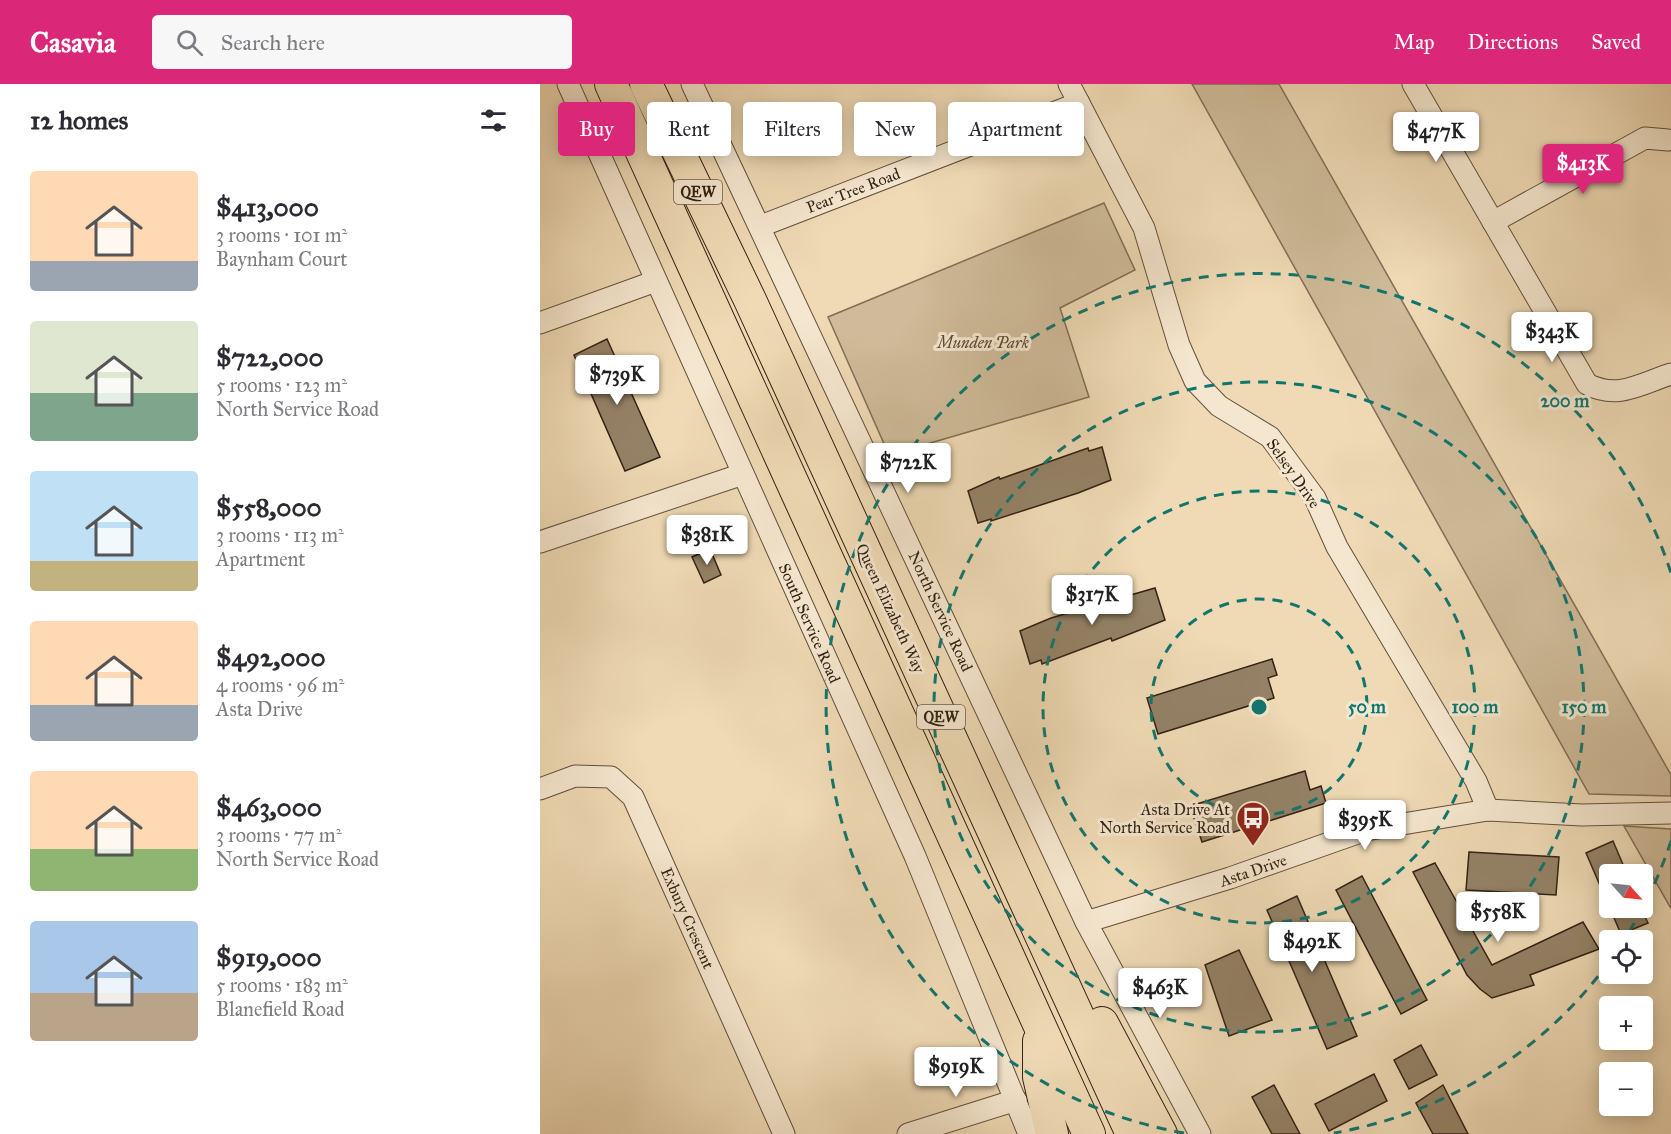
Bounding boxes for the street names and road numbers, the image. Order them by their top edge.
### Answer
street label: Pear Tree Road [804,164,903,217]
road number: QEW [674,180,722,204]
street label: Selsey Drive [1263,435,1325,512]
street label: Queen Elizabeth Way [852,541,929,676]
street label: North Service Road [904,548,977,674]
street label: South Service Road [775,560,844,686]
road number: QEW [917,705,965,729]
street label: Asta Drive [1216,850,1289,891]
street label: Exbury Crescent [657,865,718,972]

